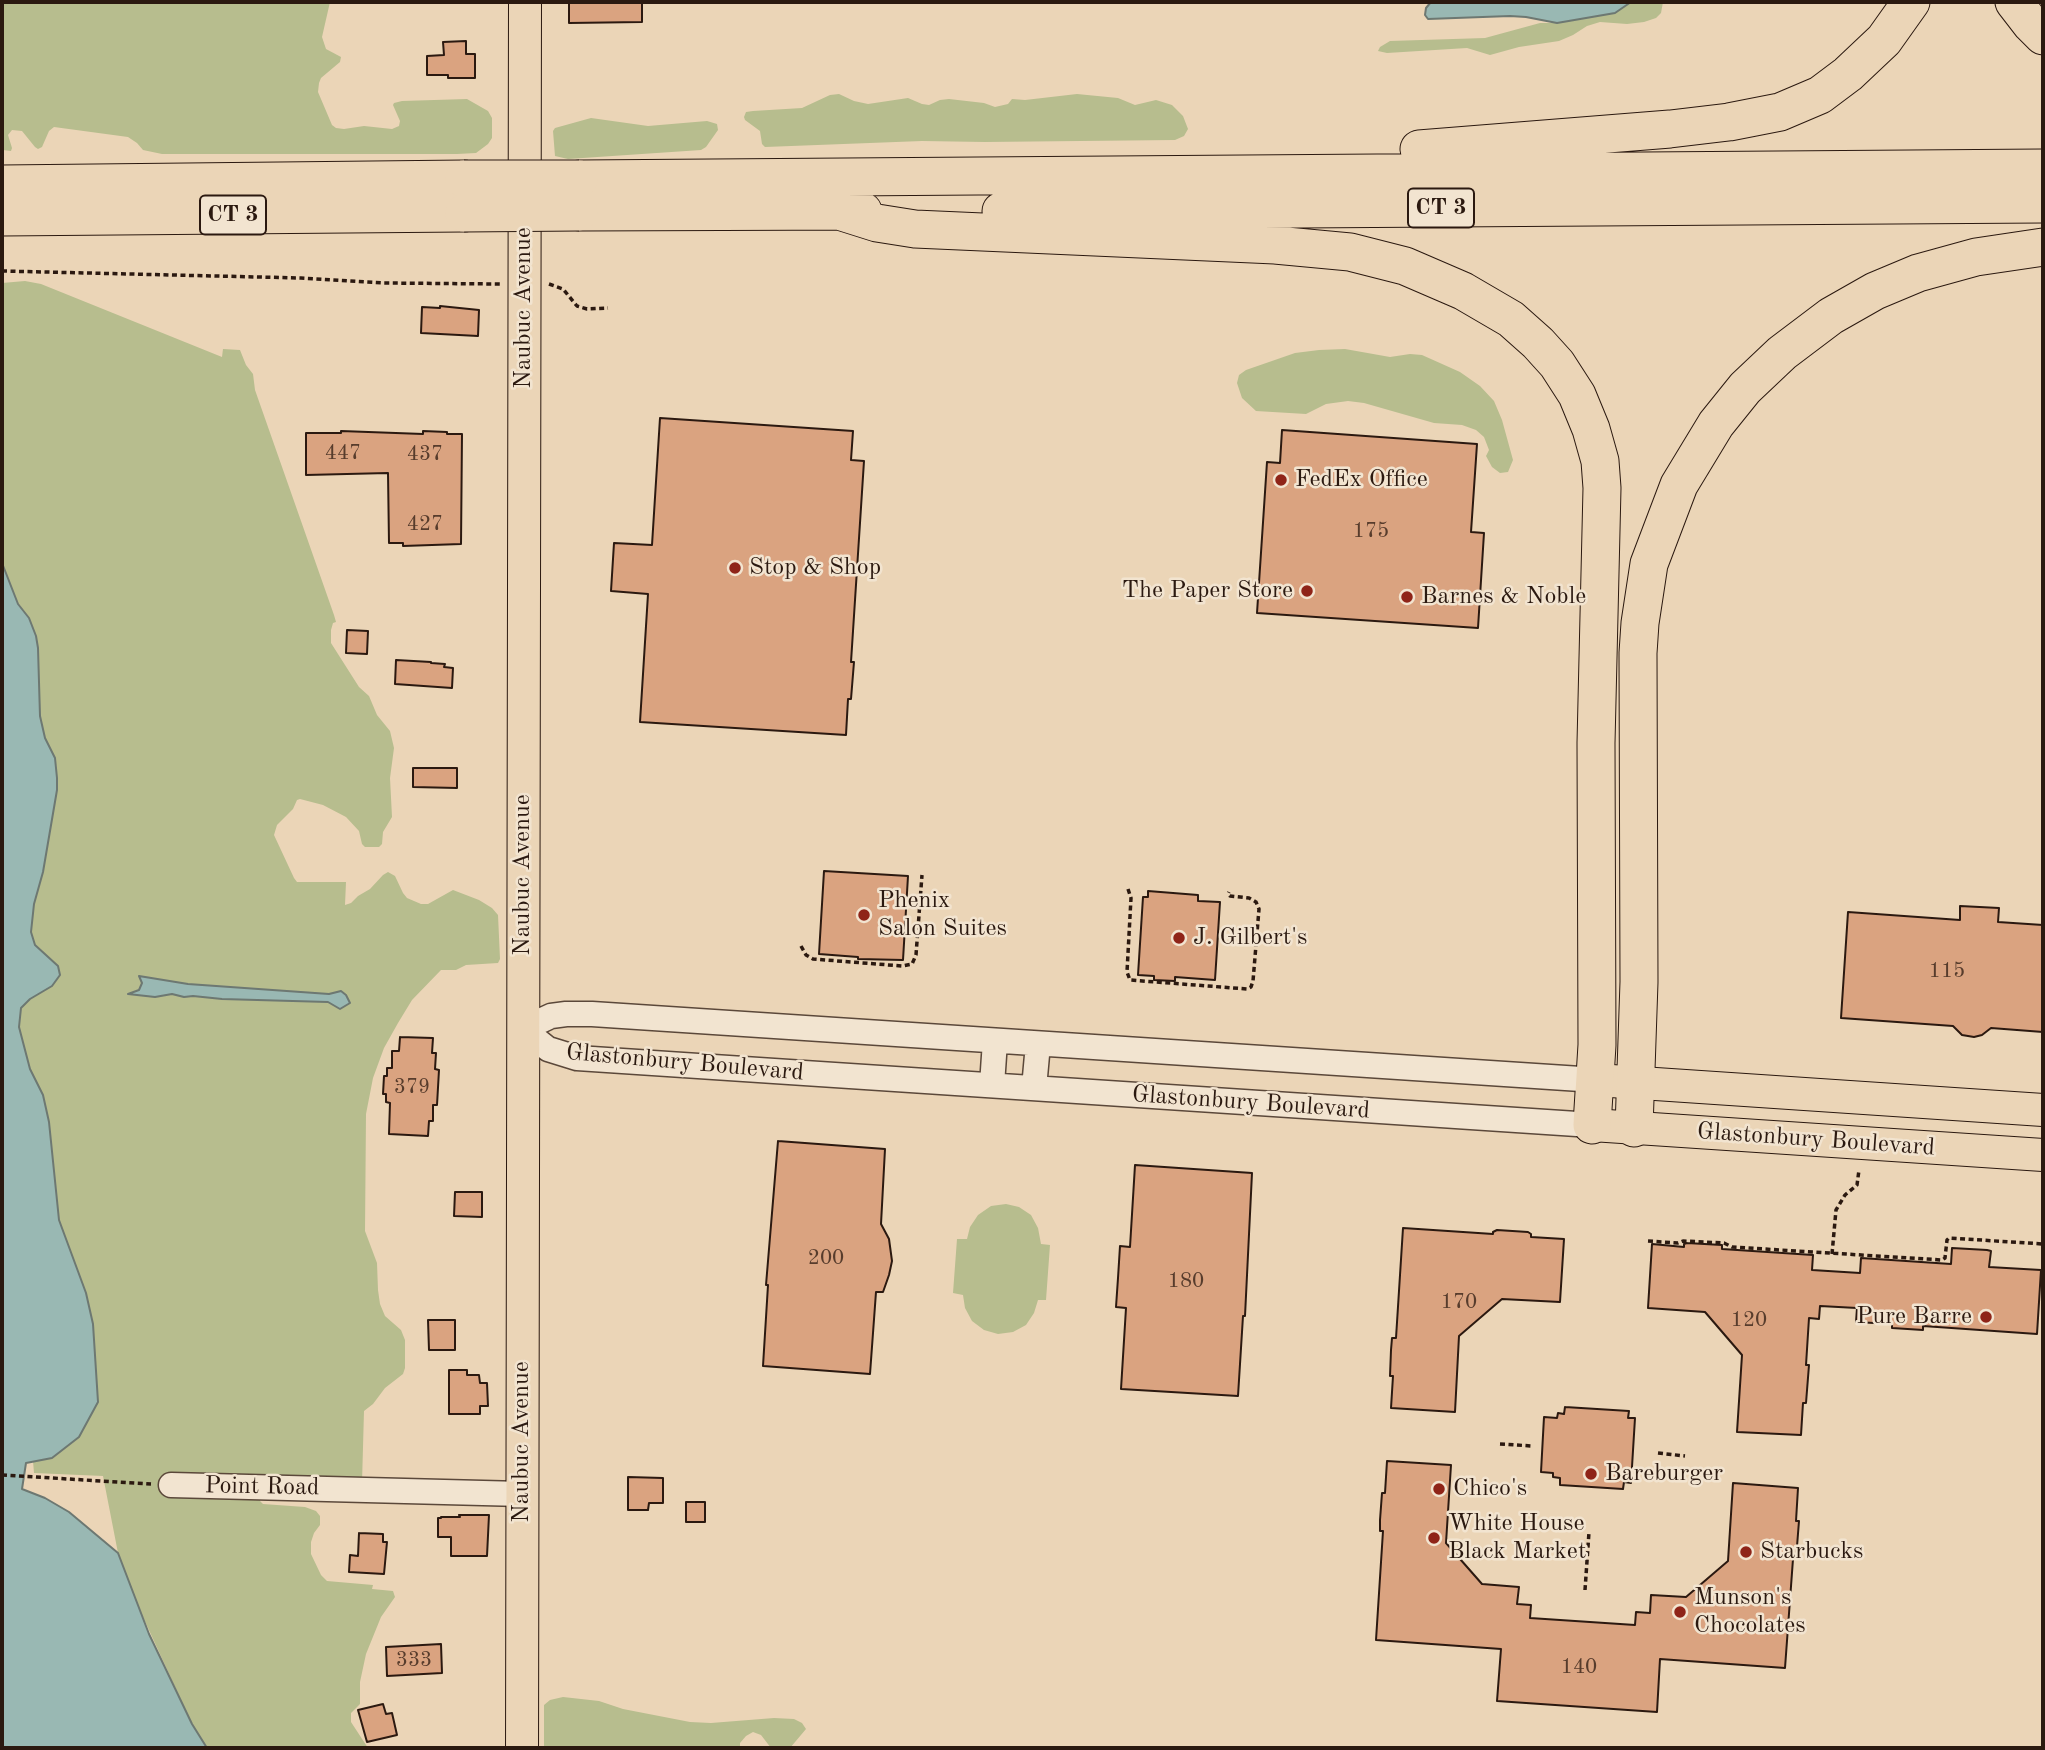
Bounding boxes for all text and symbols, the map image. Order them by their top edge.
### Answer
road number: CT 3 [1408,188,1474,228]
road number: CT 3 [200,196,266,234]
street label: Naubuc Avenue [510,227,538,389]
house number: 447 [325,440,361,466]
house number: 437 [407,441,443,467]
place label: FedEx Office [1295,466,1428,494]
marker: FedEx Office [1273,472,1289,488]
house number: 427 [407,511,443,537]
house number: 175 [1353,518,1389,544]
place label: Stop & Shop [749,554,881,582]
marker: Stop & Shop [727,560,743,576]
place label: The Paper Store [1122,577,1293,605]
marker: The Paper Store [1299,583,1315,599]
place label: Barnes & Noble [1421,583,1586,611]
marker: Barnes & Noble [1399,589,1415,605]
street label: Naubuc Avenue [509,794,537,956]
place label: Phenix Salon Suites [878,887,1007,943]
marker: Phenix Salon Suites [856,907,872,923]
place label: J. Gilbert's [1193,924,1307,952]
marker: J. Gilbert's [1171,930,1187,946]
house number: 115 [1929,958,1965,984]
street label: Glastonbury Boulevard [565,1038,805,1088]
house number: 379 [394,1074,430,1100]
street label: Glastonbury Boulevard [1131,1080,1371,1126]
street label: Glastonbury Boulevard [1696,1117,1936,1163]
house number: 200 [808,1245,844,1271]
house number: 180 [1168,1268,1204,1294]
house number: 170 [1441,1289,1477,1315]
place label: Pure Barre [1856,1303,1972,1331]
house number: 120 [1731,1307,1767,1333]
marker: Pure Barre [1978,1309,1994,1325]
street label: Naubuc Avenue [508,1361,536,1523]
place label: Bareburger [1605,1460,1723,1488]
marker: Bareburger [1583,1466,1599,1482]
street label: Point Road [204,1472,320,1502]
place label: Chico's [1453,1475,1527,1503]
marker: Chico's [1431,1481,1447,1497]
place label: White House Black Market [1448,1510,1586,1566]
marker: White House Black Market [1426,1530,1442,1546]
place label: Starbucks [1760,1538,1863,1566]
marker: Starbucks [1738,1544,1754,1560]
place label: Munson's Chocolates [1694,1584,1806,1640]
marker: Munson's Chocolates [1672,1604,1688,1620]
house number: 333 [396,1647,432,1673]
house number: 140 [1561,1654,1597,1680]

